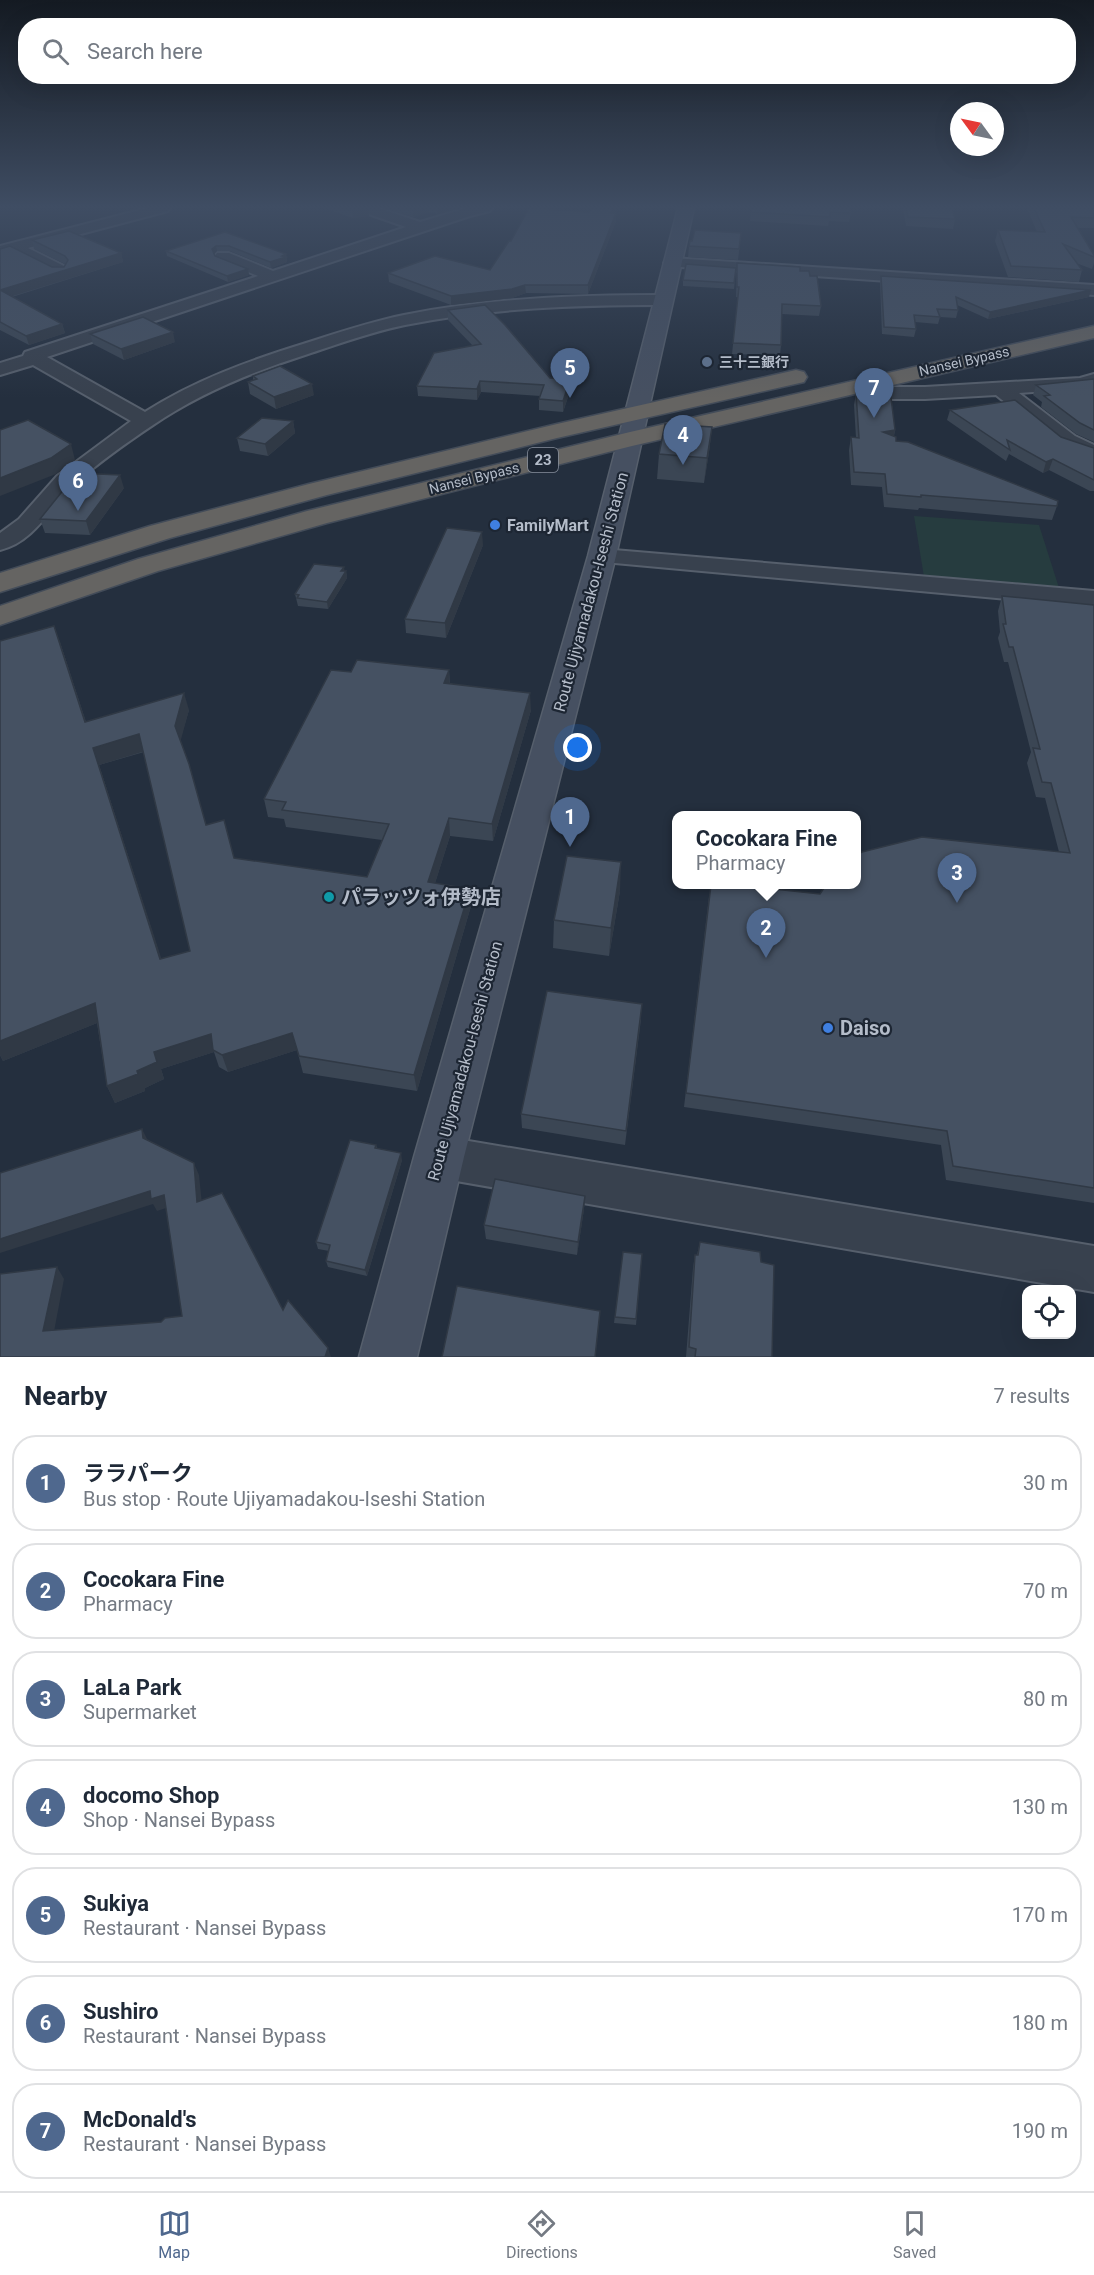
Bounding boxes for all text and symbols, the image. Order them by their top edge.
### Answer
search box [18,18,1076,84]
icon: search [39,35,72,68]
text: Search here [87,39,203,64]
north arrow [950,102,1004,156]
street label: Nansei Bypass [917,343,1011,379]
pin: 5 [550,348,590,398]
place label: 三十三銀行 [719,354,789,370]
marker: 三十三銀行 [700,355,714,369]
pin: 7 [854,368,894,418]
pin: 4 [664,416,702,465]
road number: 23 [528,448,558,472]
street label: Nansei Bypass [427,459,521,497]
pin: 6 [58,462,98,511]
street label: Route Ujiyamadakou-Iseshi Station [550,470,632,714]
place label: FamilyMart [507,516,589,535]
marker: FamilyMart [488,518,502,532]
your location [563,733,592,762]
pin: 1 [550,798,590,847]
popup [672,811,861,889]
text: Cocokara Fine [696,826,837,851]
text: Pharmacy [696,851,786,875]
pin: 3 [938,854,976,903]
place label: パラッツォ伊勢店 [341,885,501,909]
marker: パラッツォ伊勢店 [322,890,336,904]
pin: 2 [746,908,786,958]
street label: Route Ujiyamadakou-Iseshi Station [424,939,506,1183]
place label: Daiso [840,1016,891,1040]
marker: Daiso [821,1021,835,1035]
map controls [1022,1285,1076,1339]
button: locate [1022,1285,1076,1339]
text: Nearby [24,1381,107,1411]
text: 7 results [994,1384,1070,1408]
text: ララパーク [83,1461,193,1486]
text: 1 [40,1471,51,1495]
text: 30 m [1023,1471,1068,1495]
text: Bus stop · Route Ujiyamadakou-Iseshi Station [83,1487,485,1511]
text: Cocokara Fine [83,1567,224,1592]
text: 2 [40,1579,51,1603]
text: 70 m [1023,1579,1068,1603]
text: Pharmacy [83,1592,173,1616]
text: LaLa Park [83,1675,181,1700]
text: 3 [40,1687,51,1711]
text: 80 m [1023,1687,1068,1711]
text: Supermarket [83,1700,197,1724]
text: docomo Shop [83,1783,219,1808]
text: 4 [40,1795,51,1819]
text: 130 m [1012,1795,1068,1819]
text: Shop · Nansei Bypass [83,1808,275,1832]
text: Sukiya [83,1891,149,1916]
text: 5 [40,1903,51,1927]
text: 170 m [1012,1903,1068,1927]
text: Restaurant · Nansei Bypass [83,1916,326,1940]
text: Sushiro [83,1999,158,2024]
text: 6 [40,2011,51,2035]
text: 180 m [1012,2011,1068,2035]
text: Restaurant · Nansei Bypass [83,2024,326,2048]
text: McDonald's [83,2107,197,2132]
text: 7 [40,2119,51,2143]
text: 190 m [1012,2119,1068,2143]
text: Restaurant · Nansei Bypass [83,2132,326,2156]
tab: Map [158,2207,191,2262]
tab: Directions [506,2207,578,2262]
tab: Saved [893,2207,936,2262]

